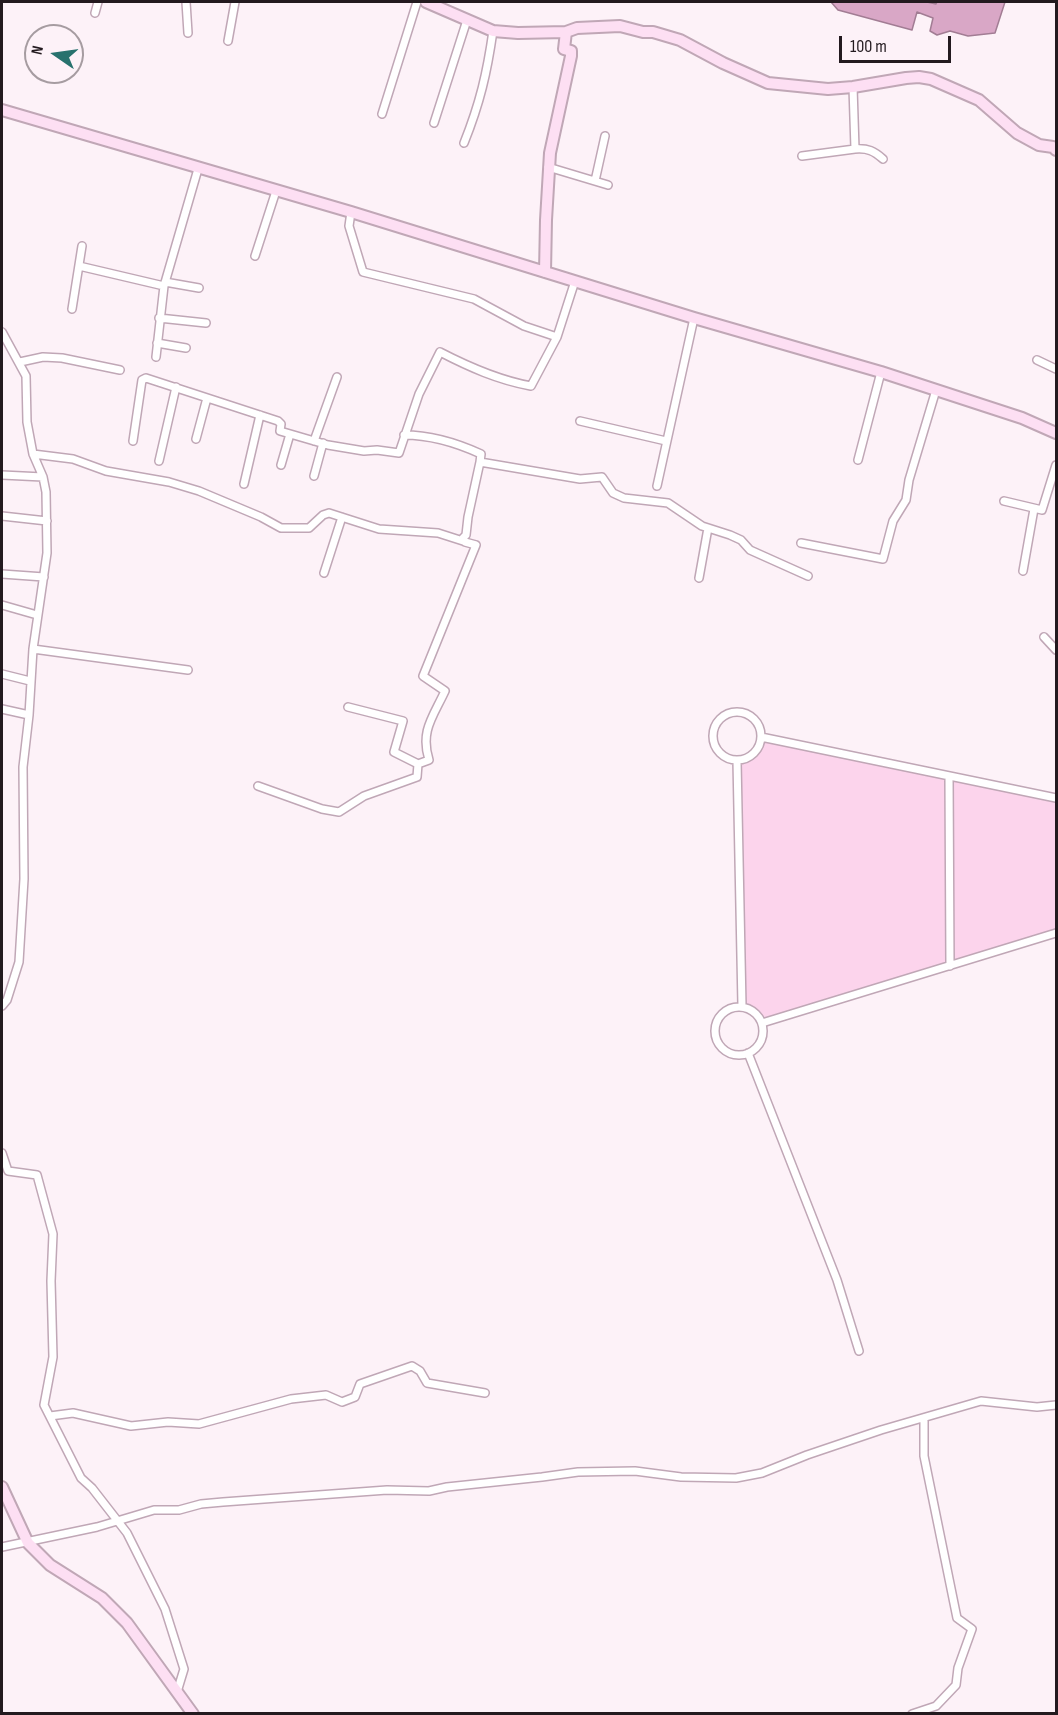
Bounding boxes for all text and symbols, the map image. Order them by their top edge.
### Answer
north arrow [24,24,84,84]
scale bar [842,24,954,62]
text: 100 m [850,36,887,57]
text: N [28,44,48,57]

